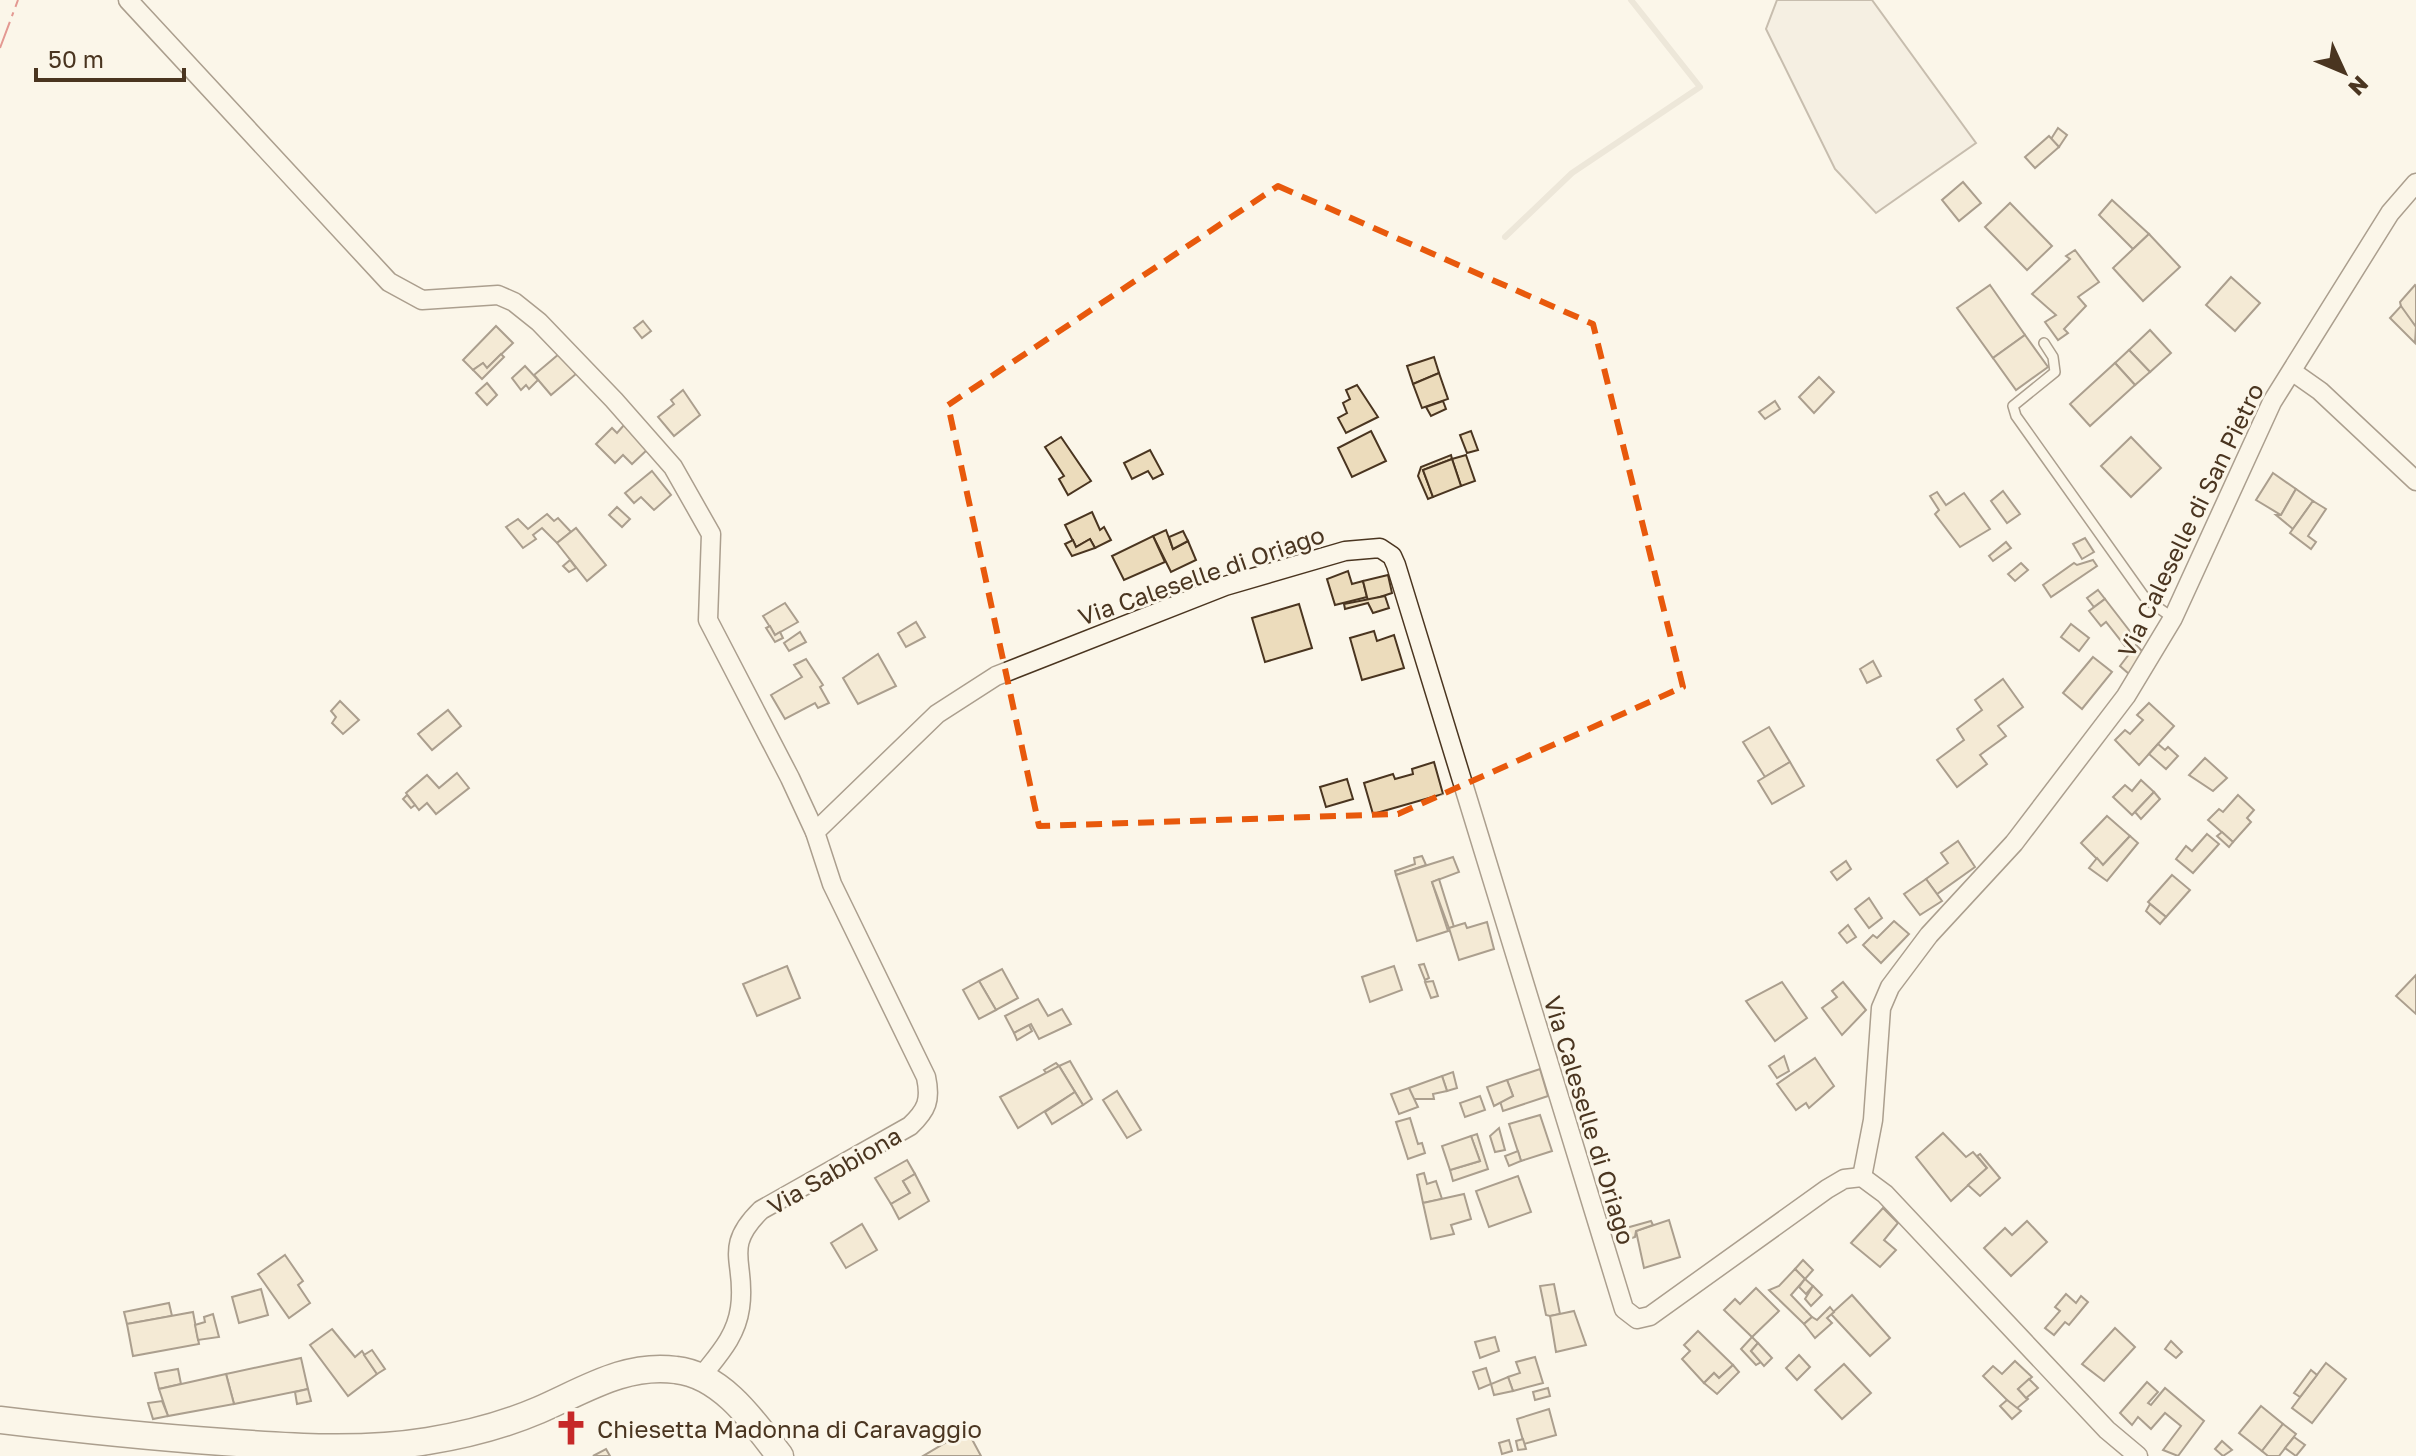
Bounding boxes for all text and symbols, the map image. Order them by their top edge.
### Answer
scale bar [36,32,184,82]
north arrow [2304,32,2384,112]
text: 50 m [48,44,104,73]
text: N [2343,71,2374,102]
street label: Via Caleselle di San Pietro [2111,378,2269,662]
street label: Via Caleselle di Oriago [1074,519,1328,631]
street label: Via Caleselle di Oriago [1538,992,1642,1248]
street label: Via Sabbiona [762,1120,906,1220]
church icon: Chiesetta Madonna di Caravaggio [552,1409,590,1447]
place label: Chiesetta Madonna di Caravaggio [597,1414,982,1443]

